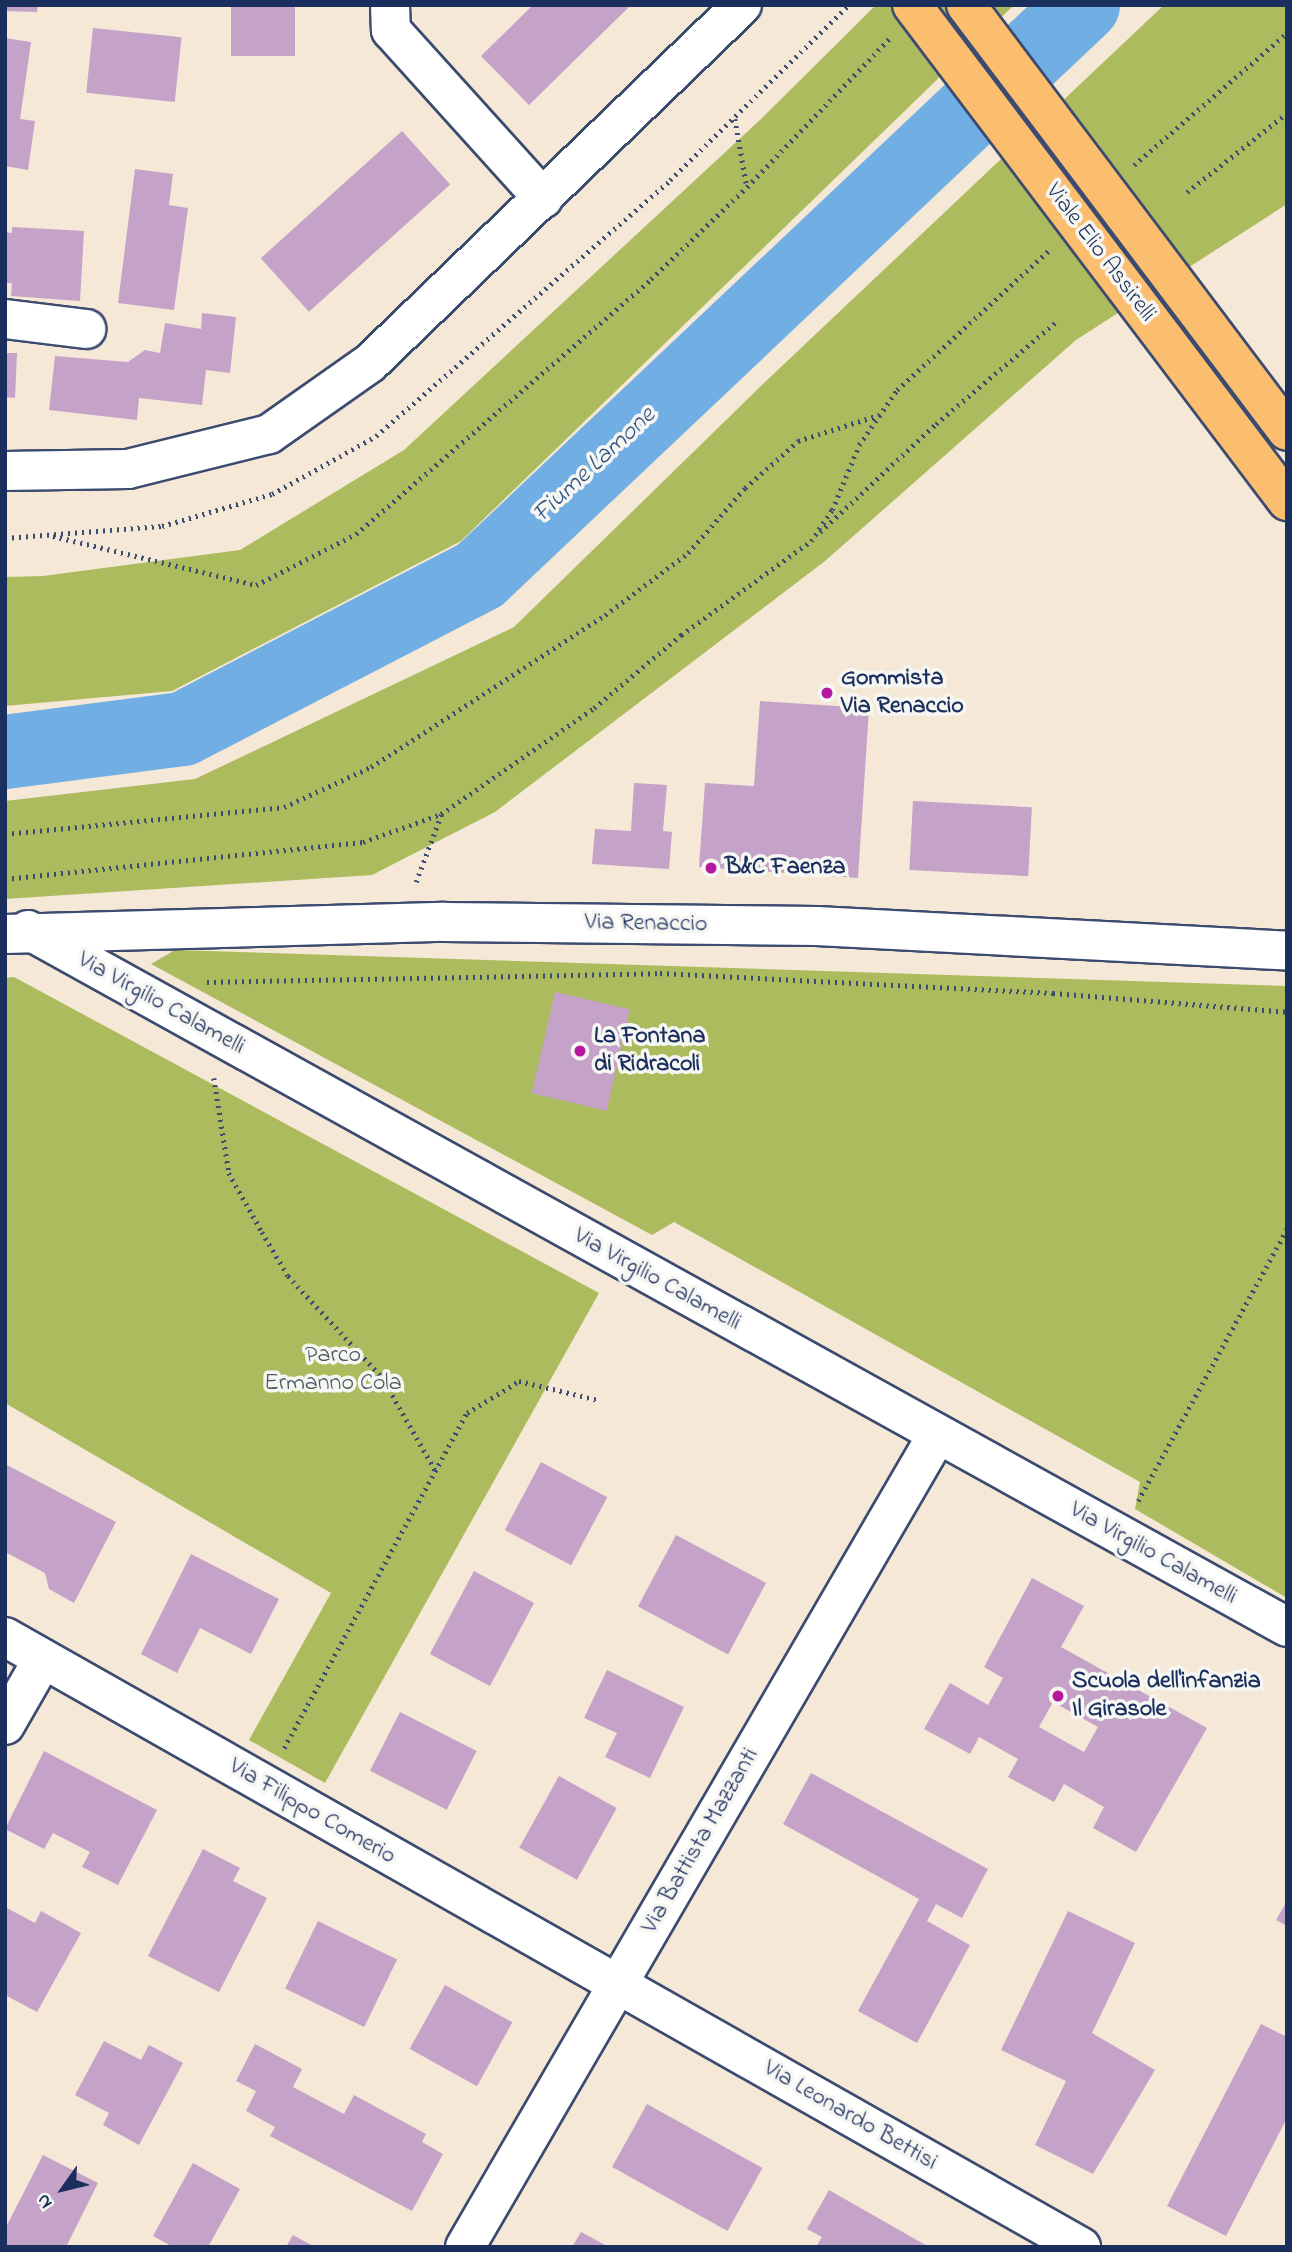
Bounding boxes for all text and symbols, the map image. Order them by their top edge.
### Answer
street label: Viale Elio Assirelli [1039,178,1161,328]
water label: Fiume Lamone [527,401,663,531]
place label: Gommista Via Renaccio [841,665,964,721]
marker: Gommista Via Renaccio [819,685,835,701]
place label: B&C Faenza [725,854,845,882]
marker: B&C Faenza [703,860,719,876]
street label: Via Renaccio [584,909,708,939]
street label: Via Virgilio Calamelli [72,946,250,1062]
place label: La Fontana di Ridracoli [594,1023,705,1079]
marker: La Fontana di Ridracoli [572,1043,588,1059]
street label: Via Virgilio Calamelli [568,1222,746,1338]
park label: Parco Ermanno Cola [264,1342,402,1398]
street label: Via Virgilio Calamelli [1064,1496,1242,1612]
place label: Scuola dell'infanzia Il Girasole [1072,1668,1261,1724]
marker: Scuola dell'infanzia Il Girasole [1050,1688,1066,1704]
street label: Via Battista Mazzanti [636,1743,766,1939]
street label: Via Filippo Comerio [223,1753,401,1871]
street label: Via Leonardo Bettisi [758,2055,942,2177]
north arrow [28,2154,98,2224]
text: N [30,2188,60,2214]

